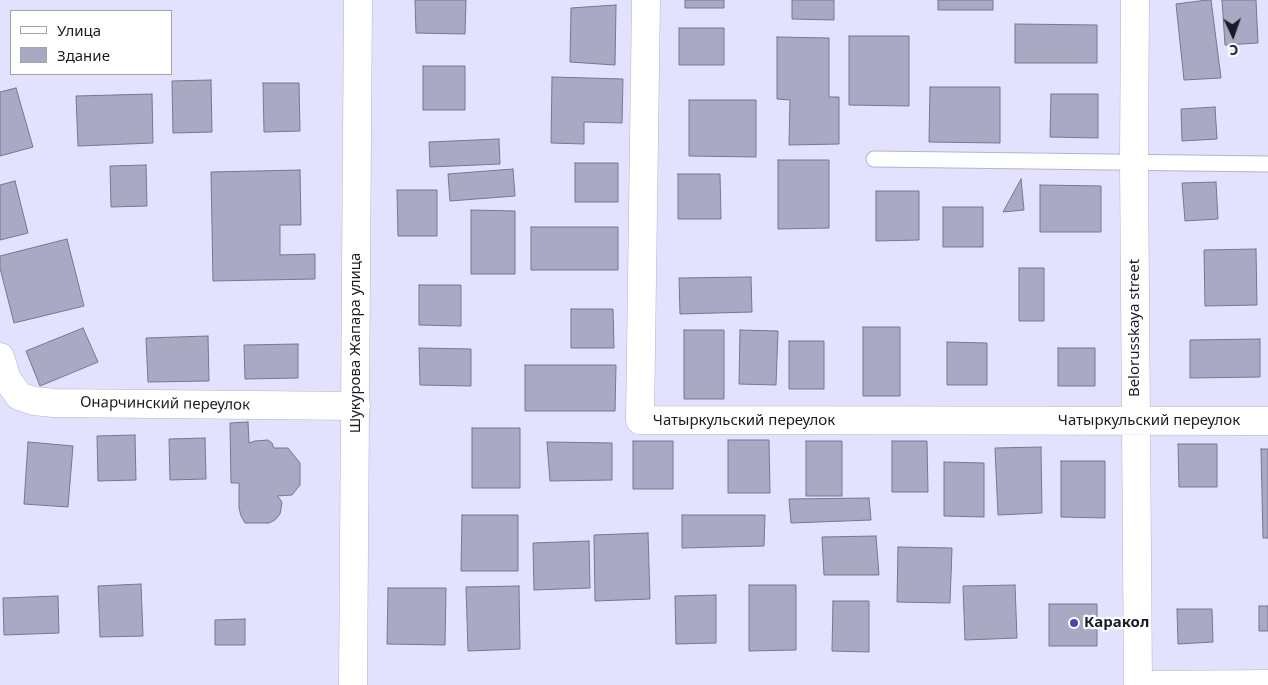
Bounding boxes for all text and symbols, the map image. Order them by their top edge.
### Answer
legend [10,10,172,75]
north arrow [1208,10,1258,60]
text: Улица [57,20,101,40]
text: С [1229,41,1239,60]
text: Здание [57,45,110,65]
street label: Шукурова Жапара улица [347,253,365,433]
street label: Belorusskaya street [1126,259,1144,397]
street label: Онарчинский переулок [80,394,250,414]
street label: Чатыркульский переулок [653,412,835,430]
street label: Чатыркульский переулок [1058,412,1240,430]
place label: Каракол [1084,614,1149,632]
marker: Каракол [1068,617,1080,629]

